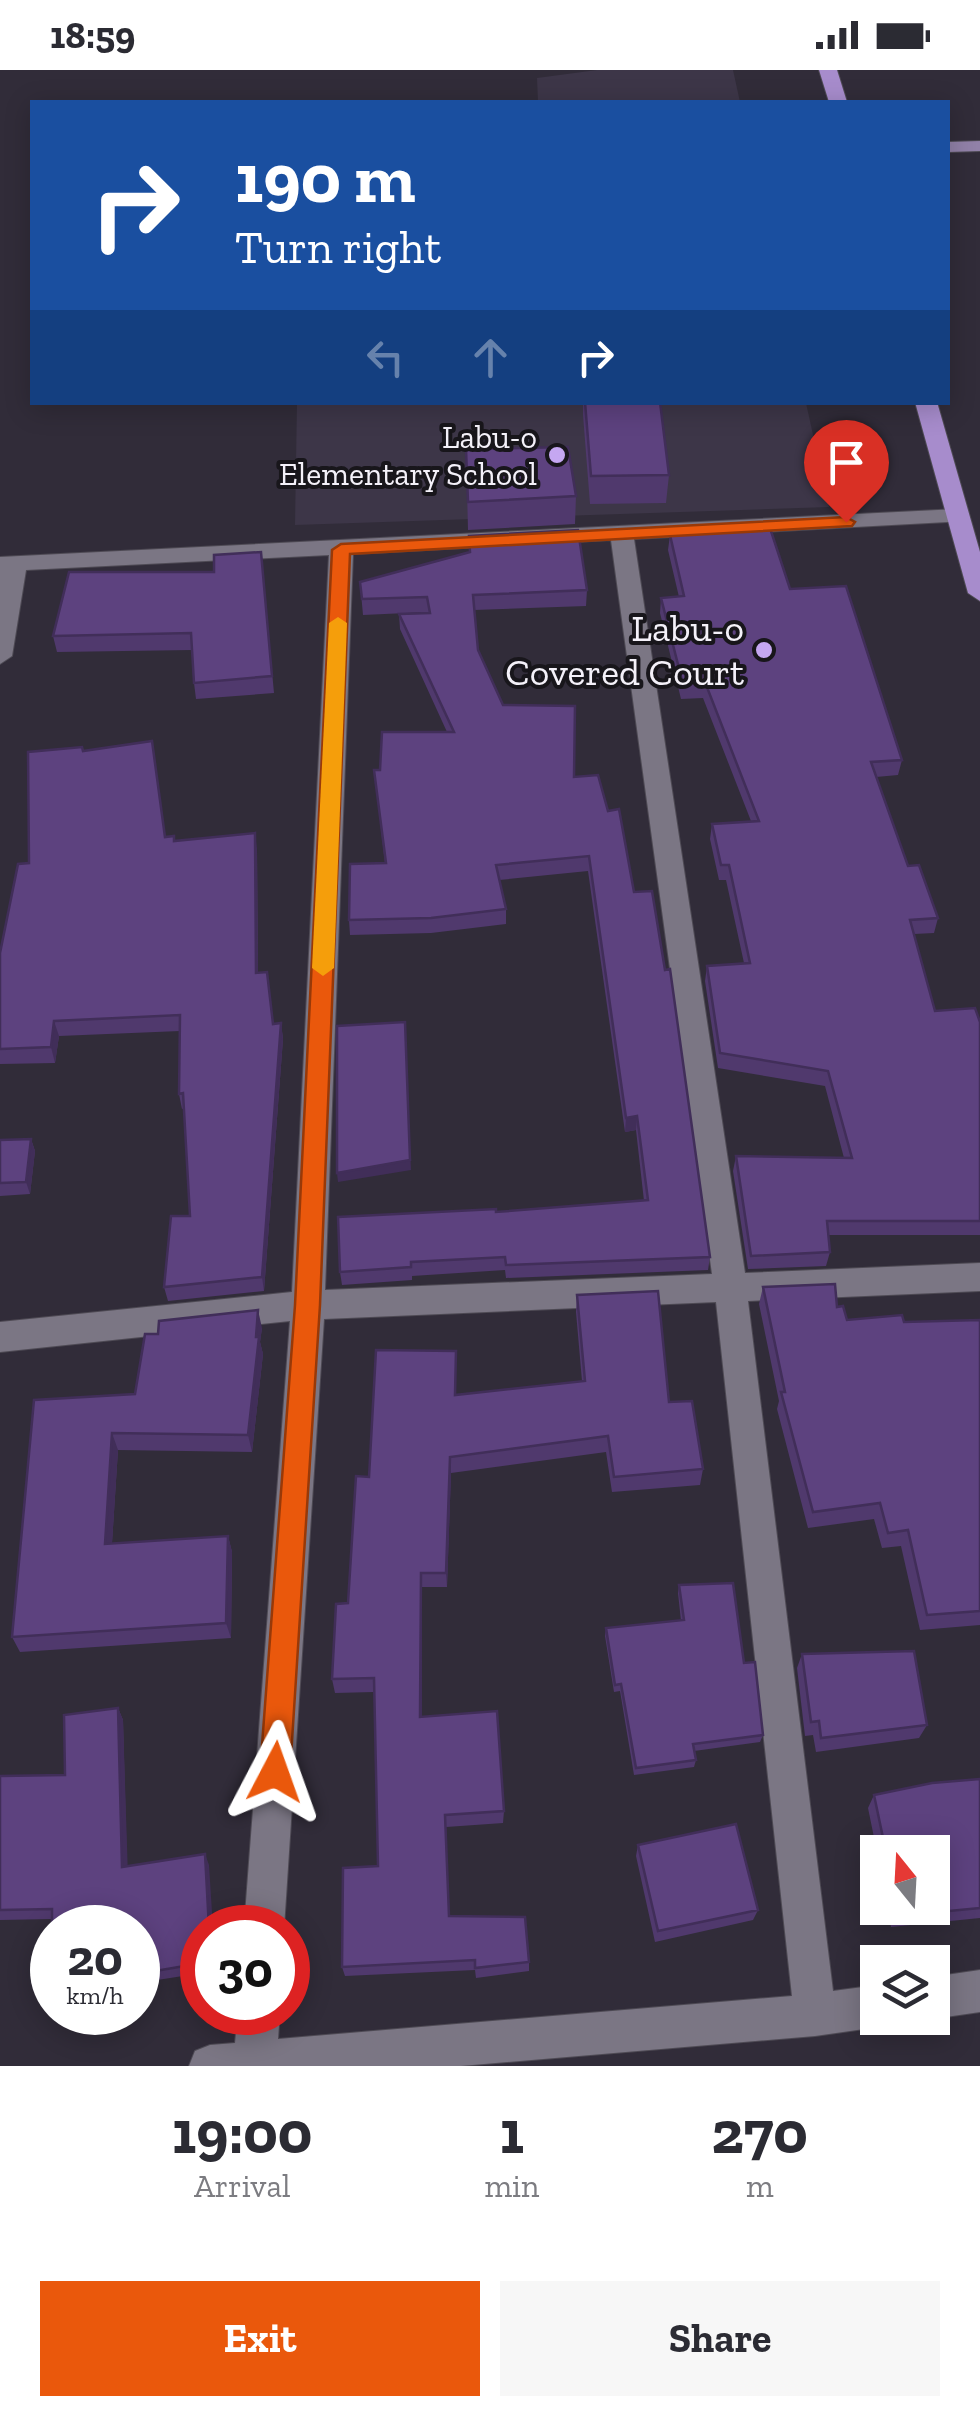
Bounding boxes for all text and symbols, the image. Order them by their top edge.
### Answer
text: 18:59 [50,12,135,58]
text: 190 m [235,136,415,220]
icon: right [70,140,200,270]
text: Turn right [235,221,441,275]
icon: left [358,330,413,385]
icon: ahead [463,330,518,385]
icon: right [568,330,623,385]
place label: Labu-o Elementary School [279,418,537,493]
pin [804,420,889,523]
icon: arrive [819,435,874,490]
marker: Labu-o Elementary School [546,444,568,466]
place label: Labu-o Covered Court [505,605,744,695]
marker: Labu-o Covered Court [753,639,775,661]
position arrow [223,1720,327,1824]
north arrow [860,1835,950,1925]
map controls [860,1835,950,2035]
speed limit sign: 30 [180,1905,310,2035]
text: 20 [67,1928,123,1988]
button: layers [860,1945,950,2035]
text: km/h [66,1980,124,2010]
text: 19:00 [172,2096,312,2168]
text: 1 [500,2096,524,2168]
text: 270 [711,2096,808,2168]
text: Arrival [194,2167,290,2205]
text: min [484,2167,539,2205]
text: m [746,2167,774,2205]
button: Exit [40,2281,480,2396]
button: Share [500,2281,940,2396]

